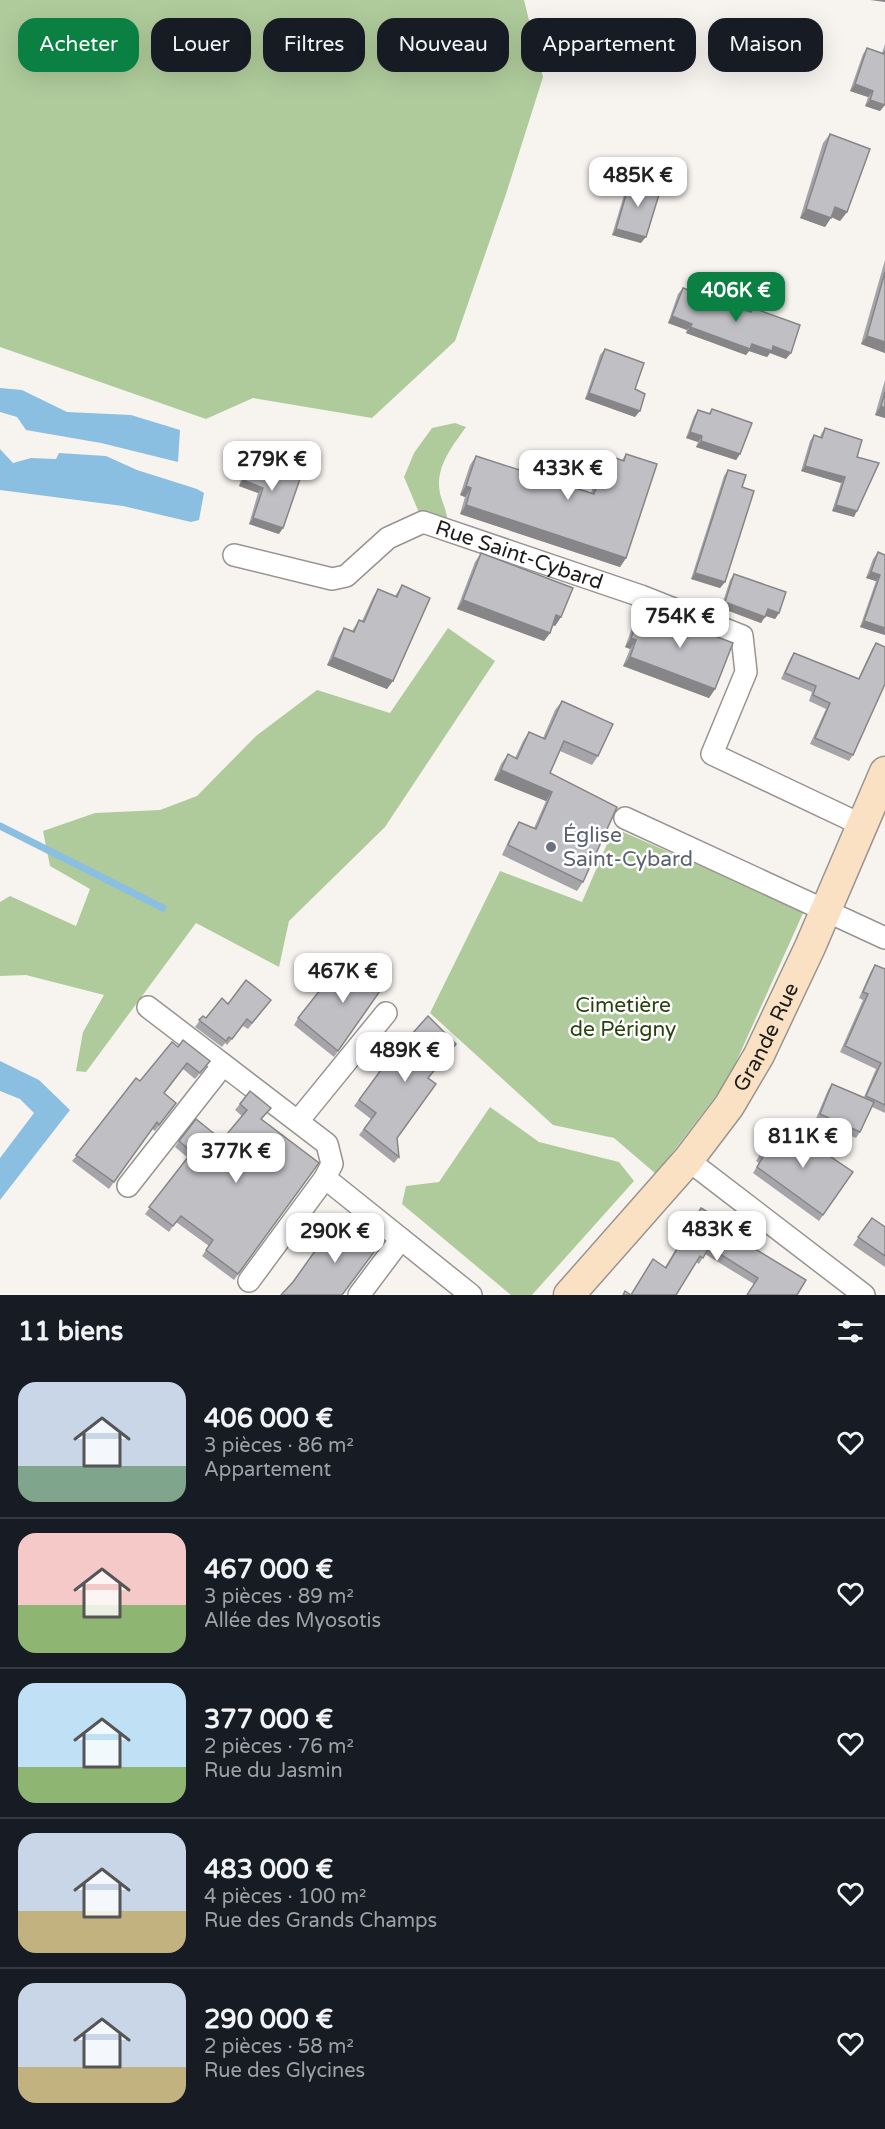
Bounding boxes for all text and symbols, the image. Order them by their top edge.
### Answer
chip: Acheter [18,18,139,72]
chip: Louer [151,18,251,72]
chip: Filtres [263,18,365,72]
chip: Nouveau [377,18,509,72]
chip: Appartement [521,18,696,72]
chip: Maison [708,18,823,72]
pin: 485K € [589,157,687,208]
text: 485K € [603,164,673,188]
pin: 406K € [687,272,785,323]
text: 406K € [701,279,771,303]
pin: 279K € [223,441,321,492]
text: 279K € [237,448,307,472]
pin: 433K € [519,450,617,501]
text: 433K € [533,457,603,481]
street label: Rue Saint-Cybard [432,515,606,595]
pin: 754K € [631,598,729,649]
text: 754K € [645,605,715,629]
place label: Église Saint-Cybard [563,823,693,872]
marker: Église Saint-Cybard [544,840,558,854]
pin: 467K € [294,953,392,1004]
text: 467K € [308,960,378,984]
street label: Grande Rue [728,979,804,1096]
park label: Cimetière de Périgny [570,993,676,1042]
pin: 489K € [356,1032,454,1083]
text: 489K € [370,1039,440,1063]
pin: 811K € [754,1118,852,1169]
text: 811K € [768,1125,838,1149]
pin: 377K € [187,1133,285,1184]
text: 377K € [201,1140,271,1164]
pin: 483K € [668,1211,766,1262]
pin: 290K € [286,1213,384,1264]
text: 483K € [682,1218,752,1242]
text: 290K € [300,1220,370,1244]
icon: filters [834,1315,867,1348]
text: 11 biens [18,1316,123,1347]
text: 406 000 € [204,1403,333,1434]
icon: home [66,1406,138,1478]
icon: heart [834,1426,867,1459]
text: 3 pièces · 86 m² [204,1434,354,1458]
text: Appartement [204,1458,331,1482]
text: 467 000 € [204,1554,333,1585]
icon: home [66,1557,138,1629]
icon: heart [834,1577,867,1610]
text: 3 pièces · 89 m² [204,1585,354,1609]
text: Allée des Myosotis [204,1609,381,1633]
text: 377 000 € [204,1704,333,1735]
icon: home [66,1707,138,1779]
icon: heart [834,1727,867,1760]
text: 2 pièces · 76 m² [204,1735,354,1759]
text: Rue du Jasmin [204,1759,343,1783]
text: 483 000 € [204,1854,333,1885]
icon: home [66,1857,138,1929]
icon: heart [834,1877,867,1910]
text: 4 pièces · 100 m² [204,1885,366,1909]
text: Rue des Grands Champs [204,1909,437,1933]
text: 290 000 € [204,2004,333,2035]
icon: home [66,2007,138,2079]
icon: heart [834,2027,867,2060]
text: 2 pièces · 58 m² [204,2035,354,2059]
text: Rue des Glycines [204,2059,365,2083]

